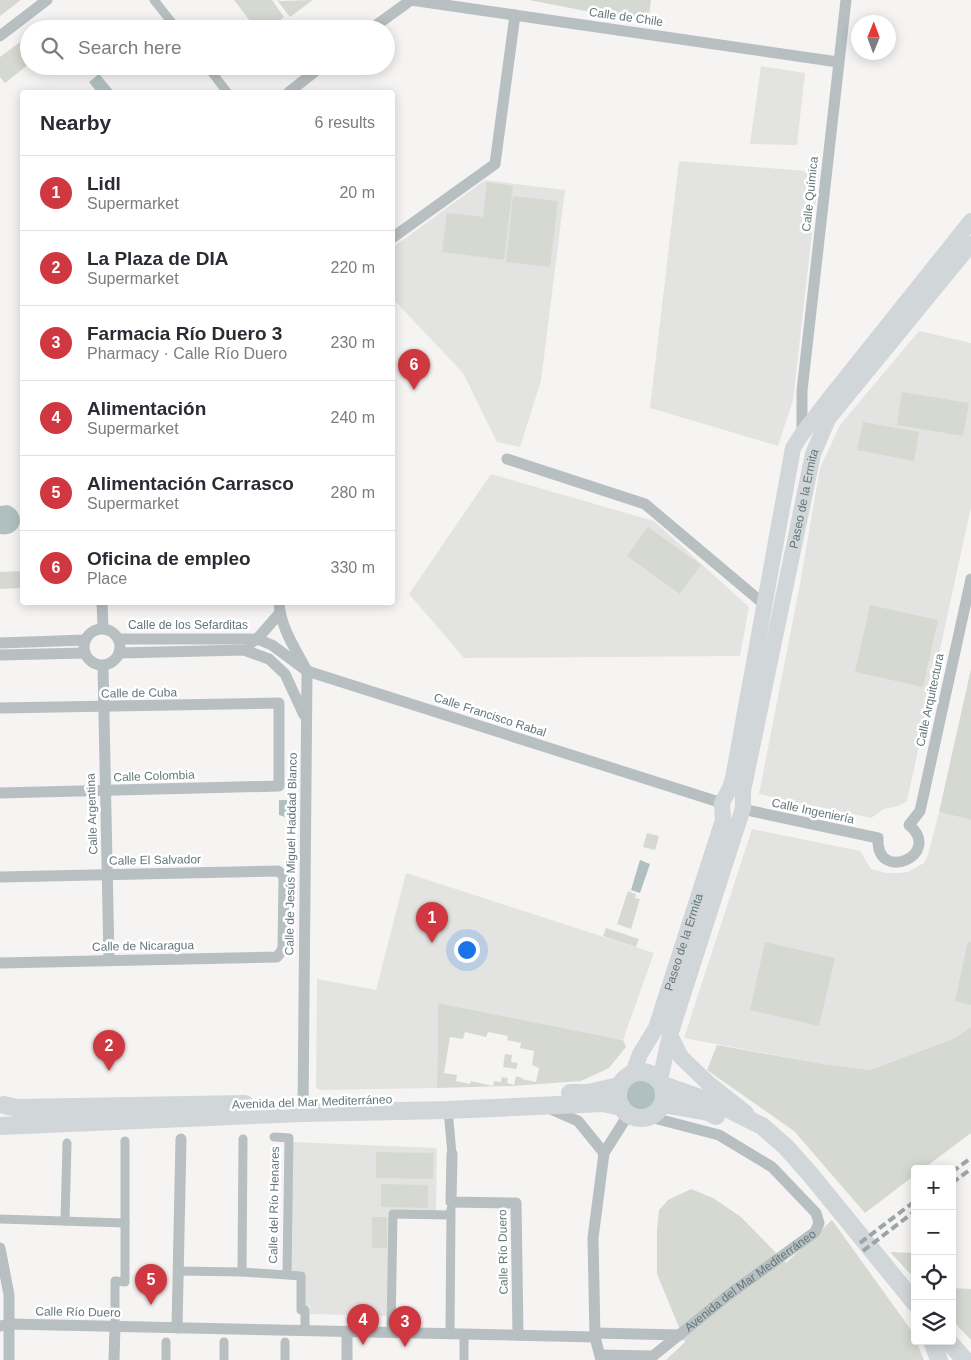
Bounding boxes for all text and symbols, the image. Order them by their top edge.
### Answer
street label: Calle de Chile [588,5,664,29]
north arrow [851,15,896,60]
search box [20,20,395,75]
icon: search [38,34,66,62]
text: Search here [78,37,182,58]
text: Nearby [40,111,111,134]
text: 6 results [315,114,375,131]
street label: Calle Química [799,155,821,232]
text: Lidl [87,173,121,194]
text: 1 [52,184,60,201]
text: 20 m [339,184,375,201]
text: Supermarket [87,195,179,212]
text: La Plaza de DIA [87,248,229,269]
text: 2 [52,259,60,276]
text: 220 m [331,259,375,276]
text: Supermarket [87,270,179,287]
text: Farmacia Río Duero 3 [87,323,282,344]
text: 3 [52,334,60,351]
text: 230 m [331,334,375,351]
text: Pharmacy · Calle Río Duero [87,345,287,362]
pin: 6 [398,349,430,390]
text: Alimentación [87,398,206,419]
text: 4 [52,409,60,426]
text: 240 m [331,409,375,426]
text: Supermarket [87,420,179,437]
street label: Paseo de la Ermita [787,446,822,550]
text: Alimentación Carrasco [87,473,294,494]
text: 5 [52,484,60,501]
text: 280 m [331,484,375,501]
text: Supermarket [87,495,179,512]
text: Oficina de empleo [87,548,251,569]
text: 6 [52,559,60,576]
text: 330 m [331,559,375,576]
text: Place [87,570,127,587]
street label: Calle de los Sefarditas [128,618,248,632]
street label: Calle Arquitectura [913,652,947,748]
street label: Calle de Cuba [101,685,177,701]
street label: Calle Francisco Rabal [432,690,548,740]
street label: Calle de Jesús Miguel Haddad Blanco [282,752,300,956]
street label: Calle Colombia [113,768,195,784]
street label: Calle Argentina [84,773,100,855]
street label: Calle Ingeniería [770,795,856,827]
street label: Calle El Salvador [109,852,201,868]
street label: Paseo de la Ermita [661,891,706,993]
pin: 1 [416,902,448,943]
your location [454,937,480,963]
street label: Calle de Nicaragua [92,938,194,954]
pin: 2 [93,1030,125,1071]
street label: Avenida del Mar Mediterráneo [232,1092,393,1112]
street label: Calle del Río Henares [266,1146,282,1264]
map controls [911,1165,956,1345]
button: + [911,1165,956,1210]
street label: Calle Río Duero [495,1209,511,1295]
button: − [911,1210,956,1255]
street label: Avenida del Mar Mediterráneo [682,1227,819,1335]
button: locate [911,1255,956,1300]
pin: 5 [135,1264,167,1305]
button: layers [911,1300,956,1345]
street label: Calle Río Duero [35,1304,121,1320]
pin: 4 [347,1304,379,1345]
pin: 3 [389,1306,421,1347]

